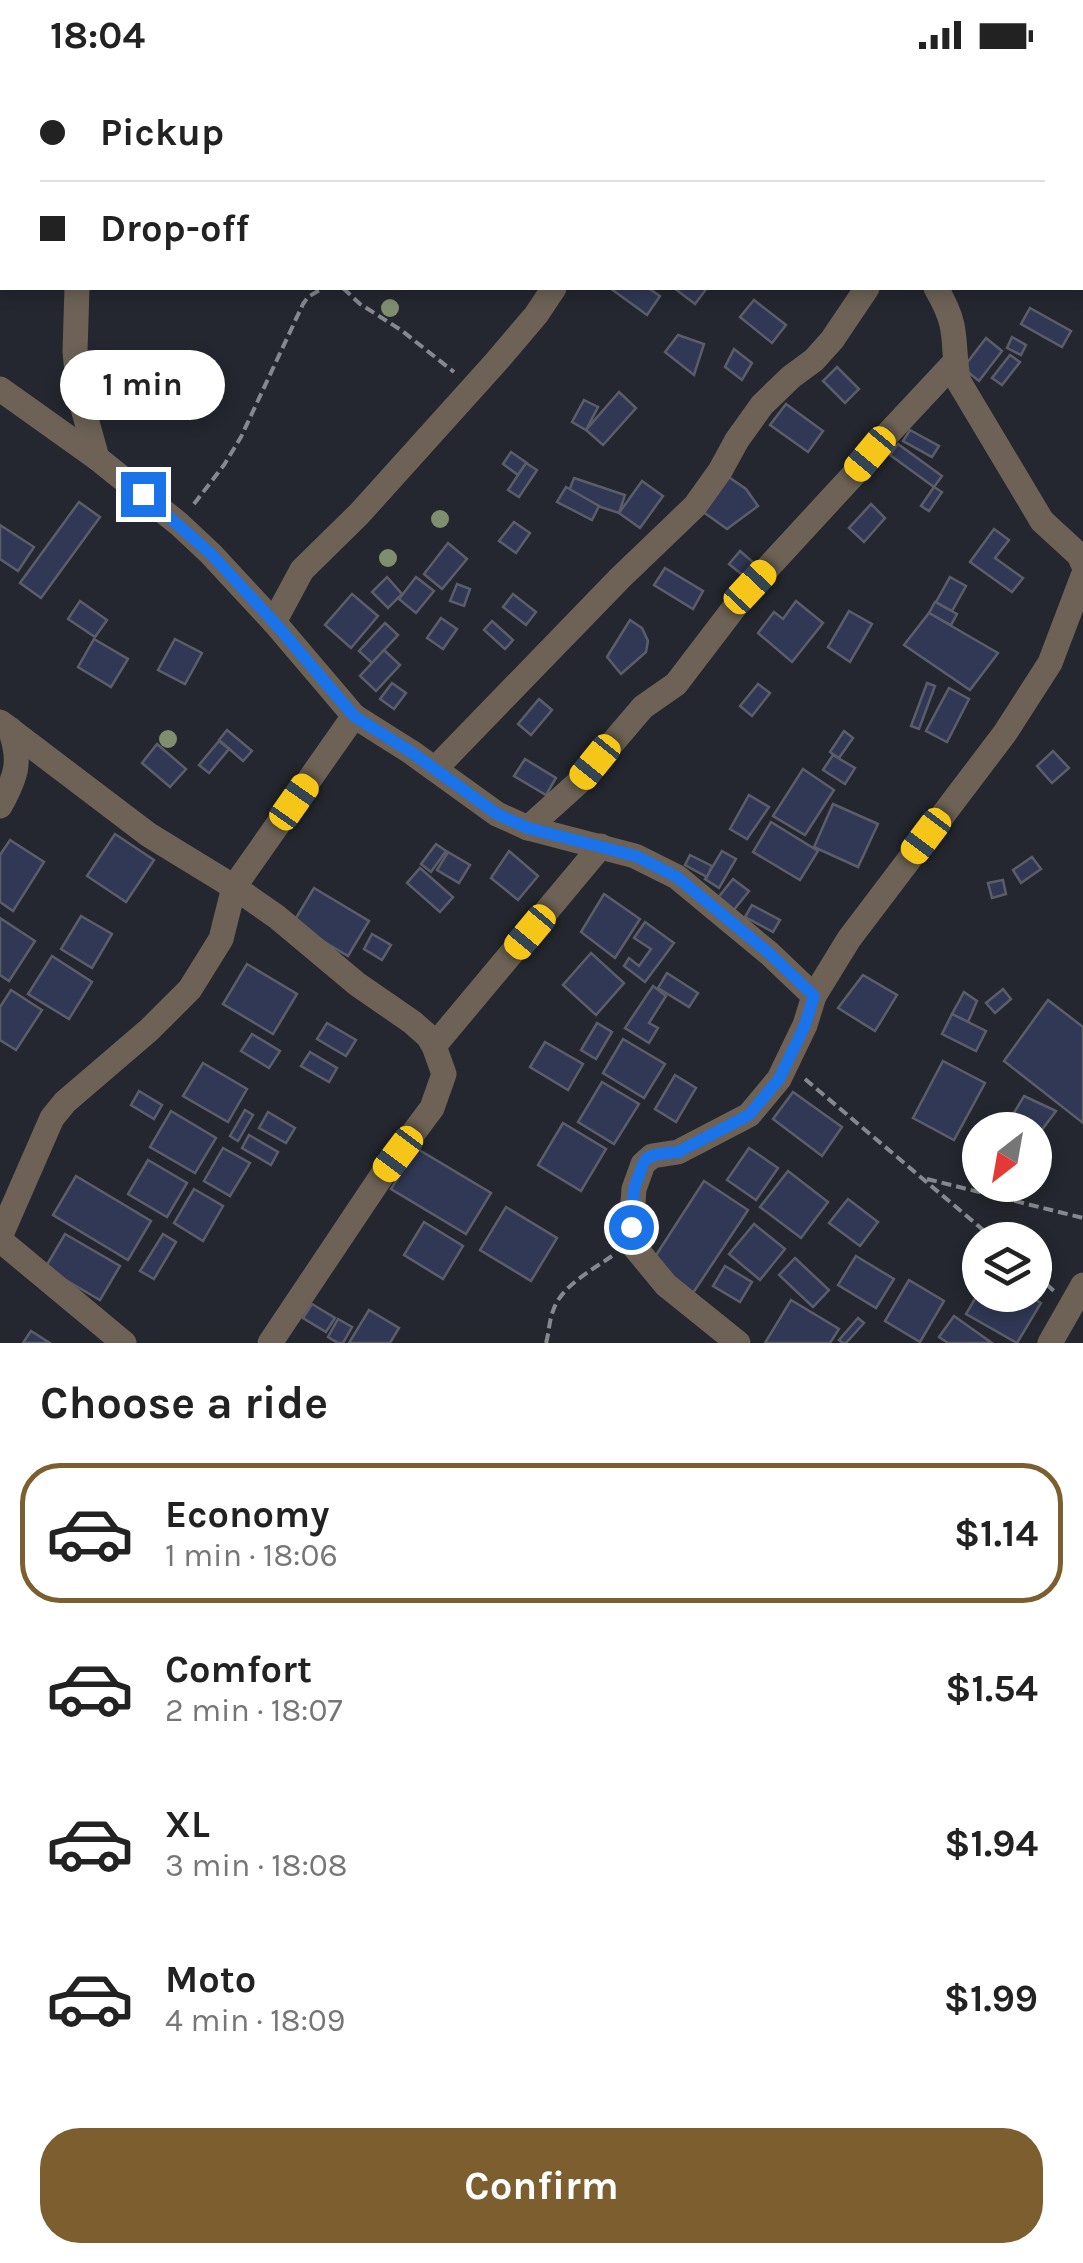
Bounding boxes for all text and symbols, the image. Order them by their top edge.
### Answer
text: 18:04 [50,13,145,58]
text: Pickup [100,110,224,155]
text: Drop-off [100,206,249,251]
callout: 1 min [61,349,226,419]
text: 1 min [102,366,183,403]
car [839,421,901,487]
route end [121,472,166,517]
car [719,555,781,619]
car [564,729,626,795]
car [265,769,323,835]
car [896,803,956,869]
car [499,899,561,965]
north arrow [962,1112,1052,1202]
map controls [962,1112,1052,1312]
car [368,1121,428,1187]
route start [609,1205,654,1250]
button: layers [962,1222,1052,1312]
text: Choose a ride [40,1377,328,1429]
icon: car [45,1488,135,1578]
text: Economy [165,1492,329,1537]
text: $1.14 [954,1511,1038,1556]
text: 1 min · 18:06 [165,1537,338,1574]
icon: car [45,1643,135,1733]
text: Comfort [165,1647,312,1692]
text: $1.54 [945,1666,1038,1711]
text: 2 min · 18:07 [165,1692,342,1729]
icon: car [45,1798,135,1888]
text: XL [165,1802,210,1847]
text: $1.94 [944,1821,1038,1866]
text: 3 min · 18:08 [165,1847,347,1884]
icon: car [45,1953,135,2043]
text: Moto [165,1957,256,2002]
text: $1.99 [944,1976,1038,2021]
text: 4 min · 18:09 [165,2002,345,2039]
button: Confirm [40,2128,1043,2243]

